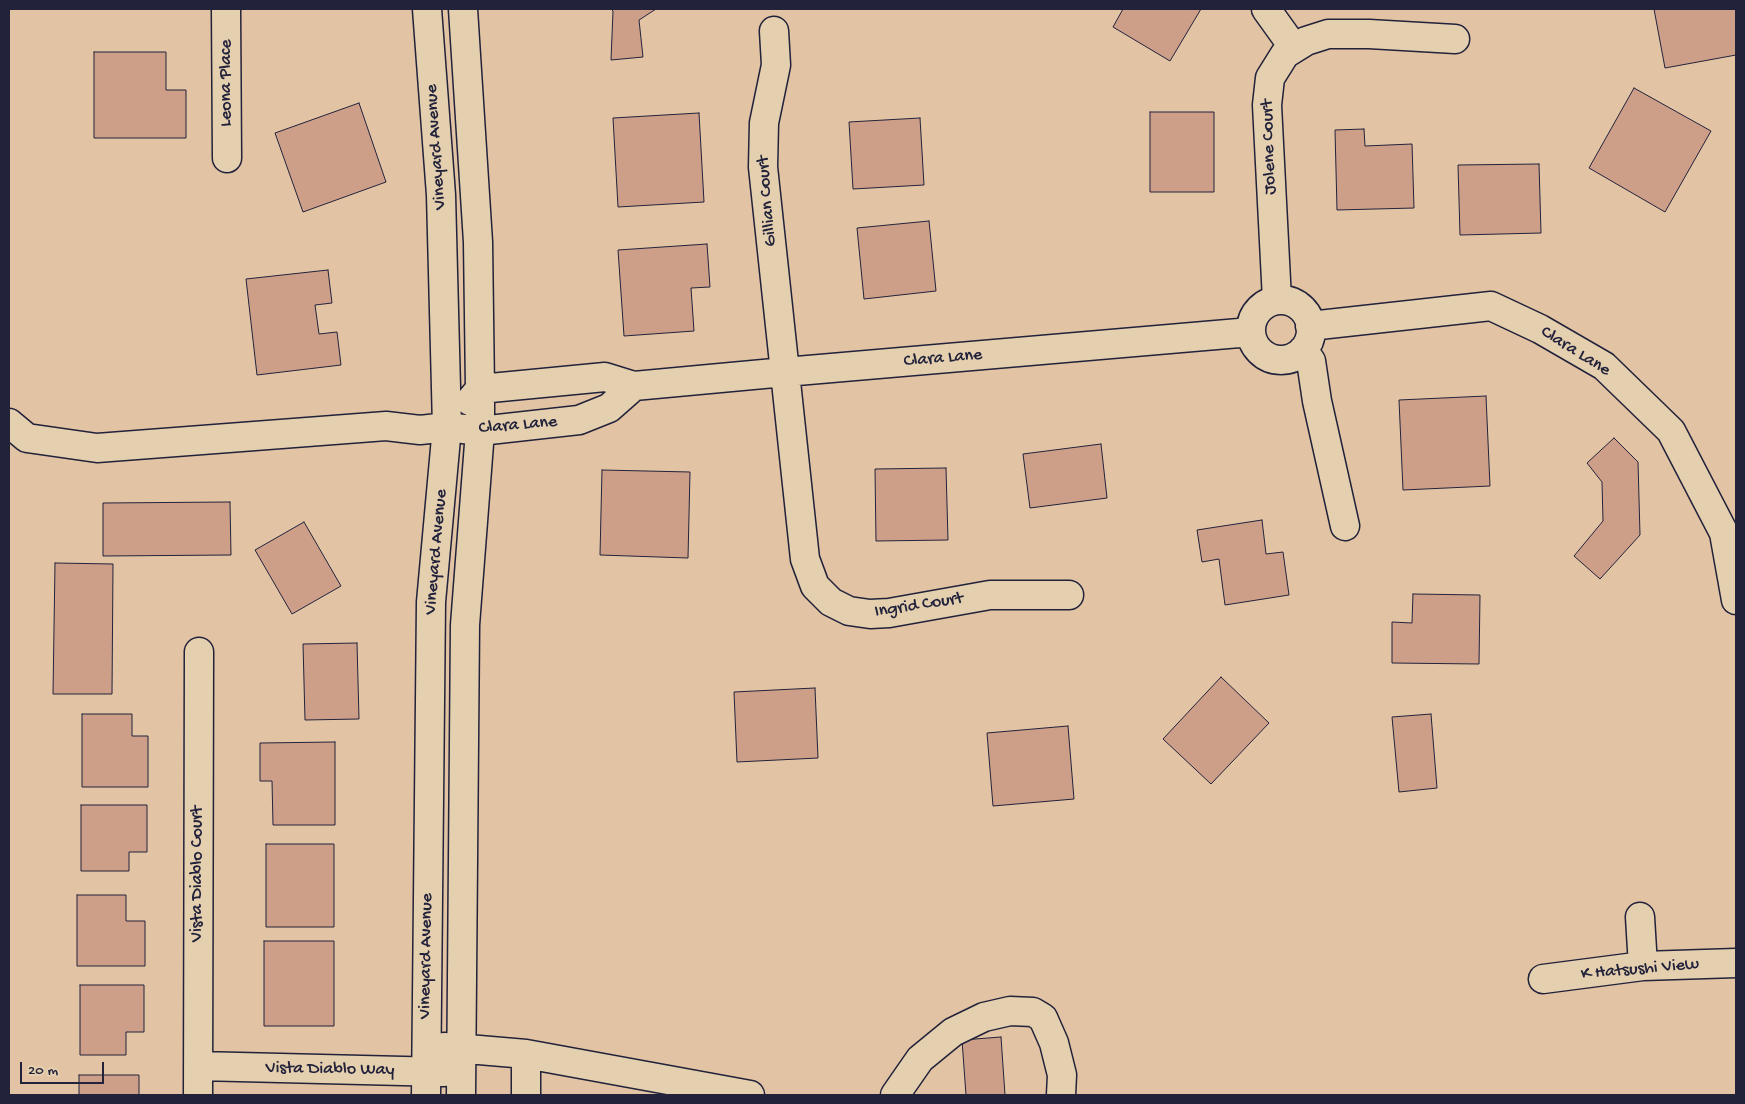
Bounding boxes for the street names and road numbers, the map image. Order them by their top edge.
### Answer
street label: Leona Place [216,39,238,127]
street label: Vineyard Avenue [422,83,452,211]
street label: Jolene Court [1258,99,1282,195]
street label: Gillian Court [753,155,783,247]
street label: Clara Lane [1536,322,1614,382]
street label: Clara Lane [903,345,983,373]
street label: Clara Lane [478,412,558,440]
street label: Vineyard Avenue [421,488,453,616]
street label: Ingrid Court [873,588,965,624]
street label: Vista Diablo Court [187,806,209,942]
street label: Vineyard Avenue [415,893,439,1019]
street label: K Hatsushi View [1580,954,1700,986]
street label: Vista Diablo Way [265,1058,395,1082]

